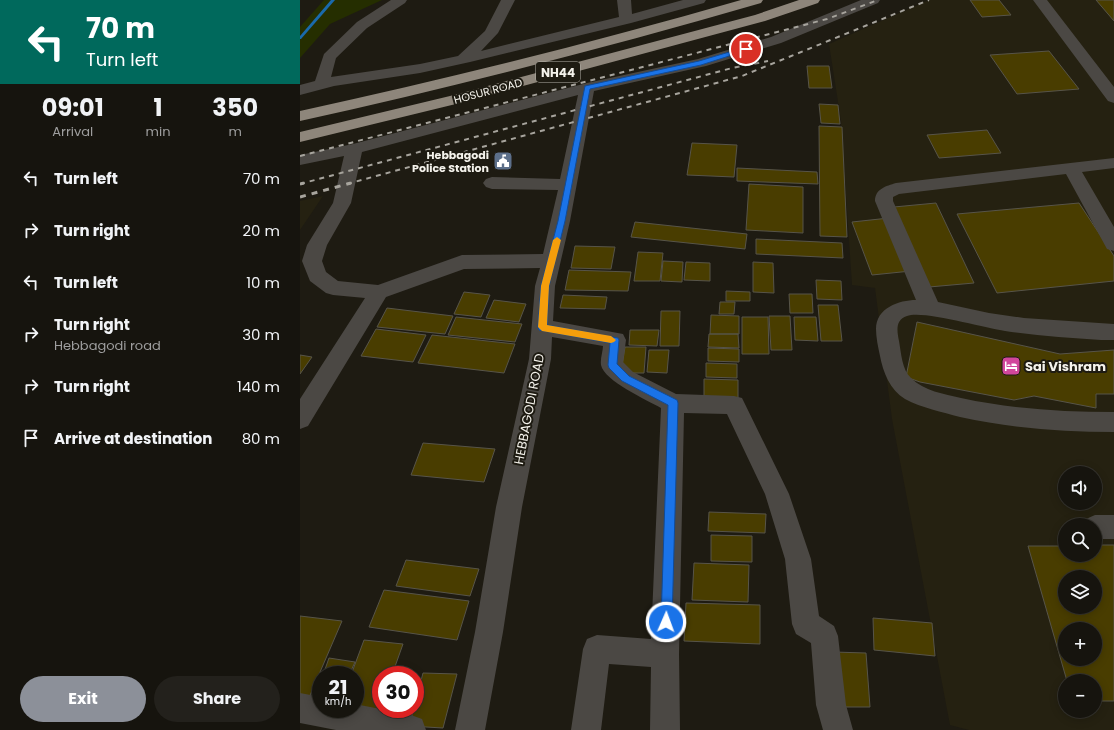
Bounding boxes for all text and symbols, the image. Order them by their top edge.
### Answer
text: 70 m [86,9,155,48]
icon: left [20,16,72,68]
pin [729,32,763,66]
icon: arrive [735,38,757,60]
text: Turn left [86,47,158,72]
road number: NH44 [536,62,580,82]
street label: HOSUR ROAD [452,74,524,108]
text: 09:01 [42,91,104,124]
text: 1 [154,91,163,124]
text: 350 [212,91,258,124]
text: Arrival [52,122,93,141]
text: min [146,122,171,141]
text: m [229,122,242,141]
place label: Hebbagodi Police Station [412,147,489,176]
public building icon: Hebbagodi Police Station [492,150,514,172]
icon: left [20,167,42,189]
text: Turn left [54,168,118,189]
text: 70 m [243,168,280,189]
icon: right [20,219,42,241]
text: Turn right [54,220,130,241]
text: 20 m [242,220,280,241]
icon: left [20,271,42,293]
text: Turn left [54,272,118,293]
text: 10 m [246,272,280,293]
text: Turn right [54,314,130,335]
icon: right [20,323,42,345]
text: 30 m [242,324,280,345]
text: Hebbagodi road [54,336,161,355]
street label: HEBBAGODI ROAD [509,352,549,466]
hotel icon: Sai Vishram [1000,355,1022,377]
place label: Sai Vishram [1025,357,1106,376]
icon: right [20,375,42,397]
text: Turn right [54,376,130,397]
text: 140 m [237,376,280,397]
icon: arrive [20,427,42,449]
text: Arrive at destination [54,428,212,449]
text: 80 m [242,428,280,449]
map controls [1058,466,1102,718]
button: sound [1058,466,1102,510]
button: search [1058,518,1102,562]
button: layers [1058,570,1102,614]
position arrow [645,601,687,643]
button: + [1058,622,1102,666]
speed limit sign: 30 [372,666,424,718]
text: 21 [329,673,347,701]
button: − [1058,674,1102,718]
button: Exit [20,676,146,722]
button: Share [154,676,280,722]
text: km/h [325,694,351,709]

